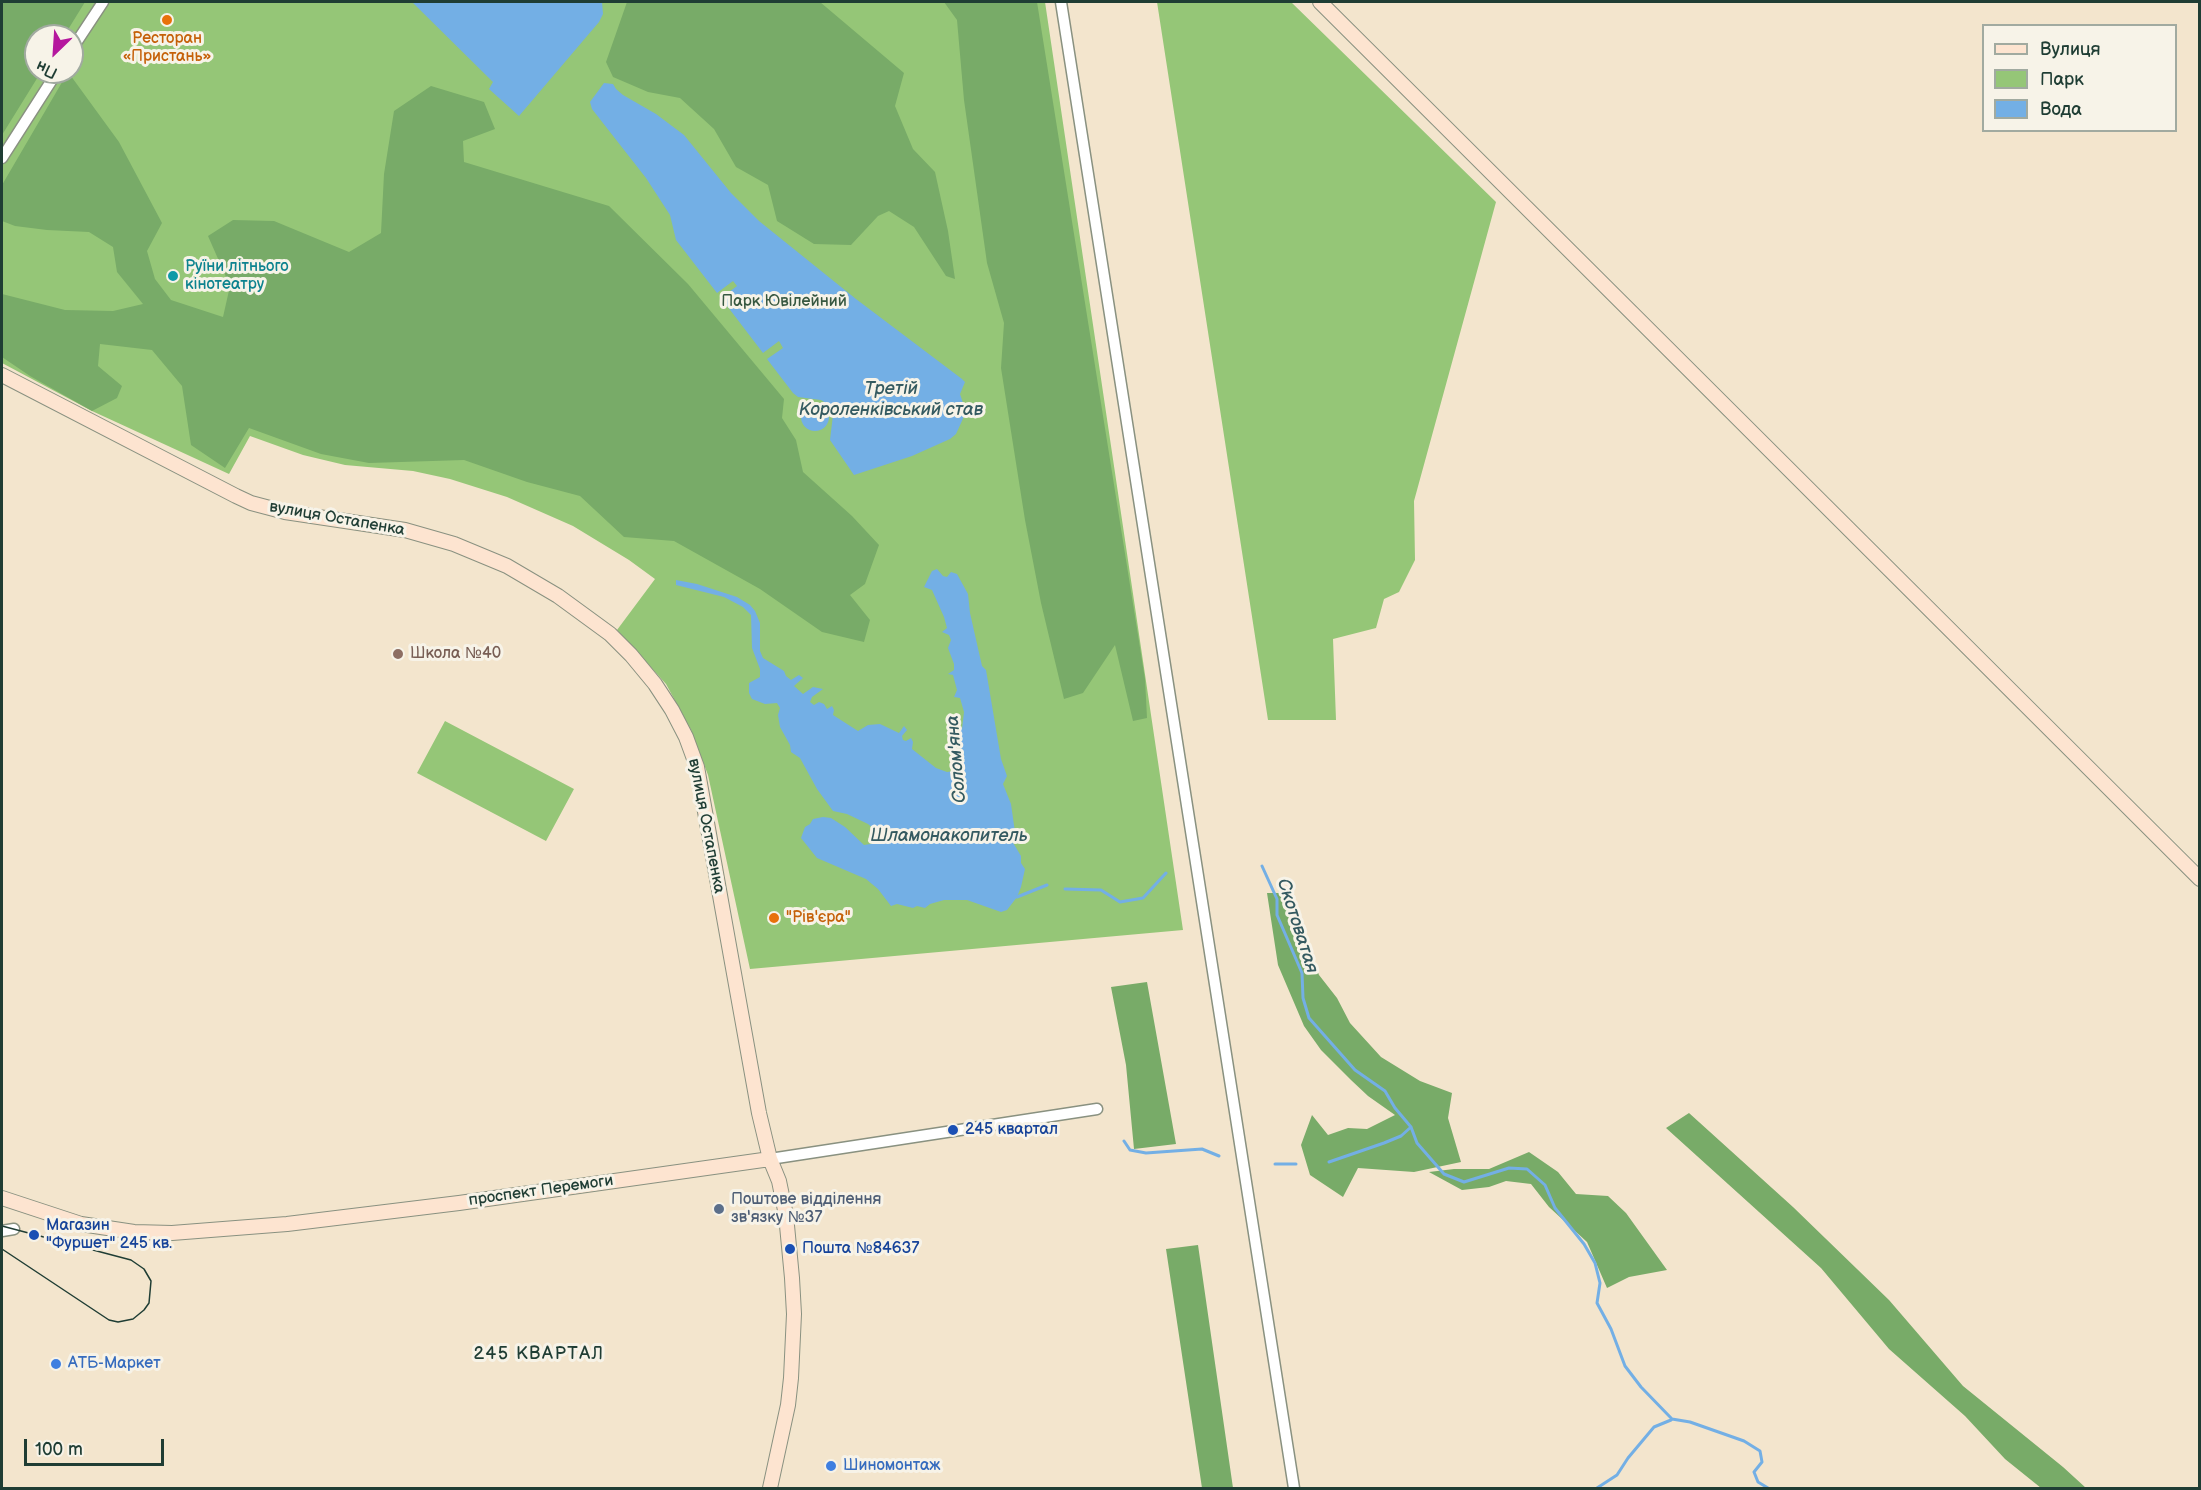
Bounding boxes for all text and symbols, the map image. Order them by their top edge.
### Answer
marker: Ресторан «Пристань» [160,13,174,27]
north arrow [24,24,84,84]
legend [1982,24,2177,132]
place label: Ресторан «Пристань» [123,29,211,67]
text: Вулиця [2040,39,2101,60]
text: Пн [33,56,61,82]
text: Парк [2040,69,2084,90]
text: Вода [2040,99,2082,120]
place label: Руїни літнього кінотеатру [185,257,289,295]
marker: Руїни літнього кінотеатру [166,269,180,283]
park label: Парк Ювілейний [721,292,847,312]
water label: Третій Короленківський став [799,378,983,420]
street label: вулиця Остапенка [268,498,406,540]
place label: Школа №40 [410,644,501,664]
marker: Школа №40 [391,647,405,661]
water label: Солом'яна [942,714,972,804]
street label: вулиця Остапенка [683,757,729,895]
water label: Шламонакопитель [870,825,1028,847]
water label: Скотоватая [1272,876,1322,976]
place label: "Рів'єра" [786,908,851,928]
marker: "Рів'єра" [767,911,781,925]
place label: 245 квартал [965,1120,1058,1140]
marker: 245 квартал [946,1123,960,1137]
street label: проспект Перемоги [467,1171,615,1211]
place label: Поштове відділення зв'язку №37 [731,1190,881,1228]
marker: Поштове відділення зв'язку №37 [712,1202,726,1216]
place label: Магазин "Фуршет" 245 кв. [46,1216,172,1254]
marker: Магазин "Фуршет" 245 кв. [27,1228,41,1242]
place label: Пошта №84637 [802,1239,919,1259]
marker: Пошта №84637 [783,1242,797,1256]
district label: 245 КВАРТАЛ [473,1343,605,1365]
place label: АТБ-Маркет [68,1354,161,1374]
marker: АТБ-Маркет [49,1357,63,1371]
scale bar [27,1427,166,1465]
text: 100 m [35,1439,83,1460]
place label: Шиномонтаж [843,1456,940,1476]
marker: Шиномонтаж [824,1459,838,1473]

